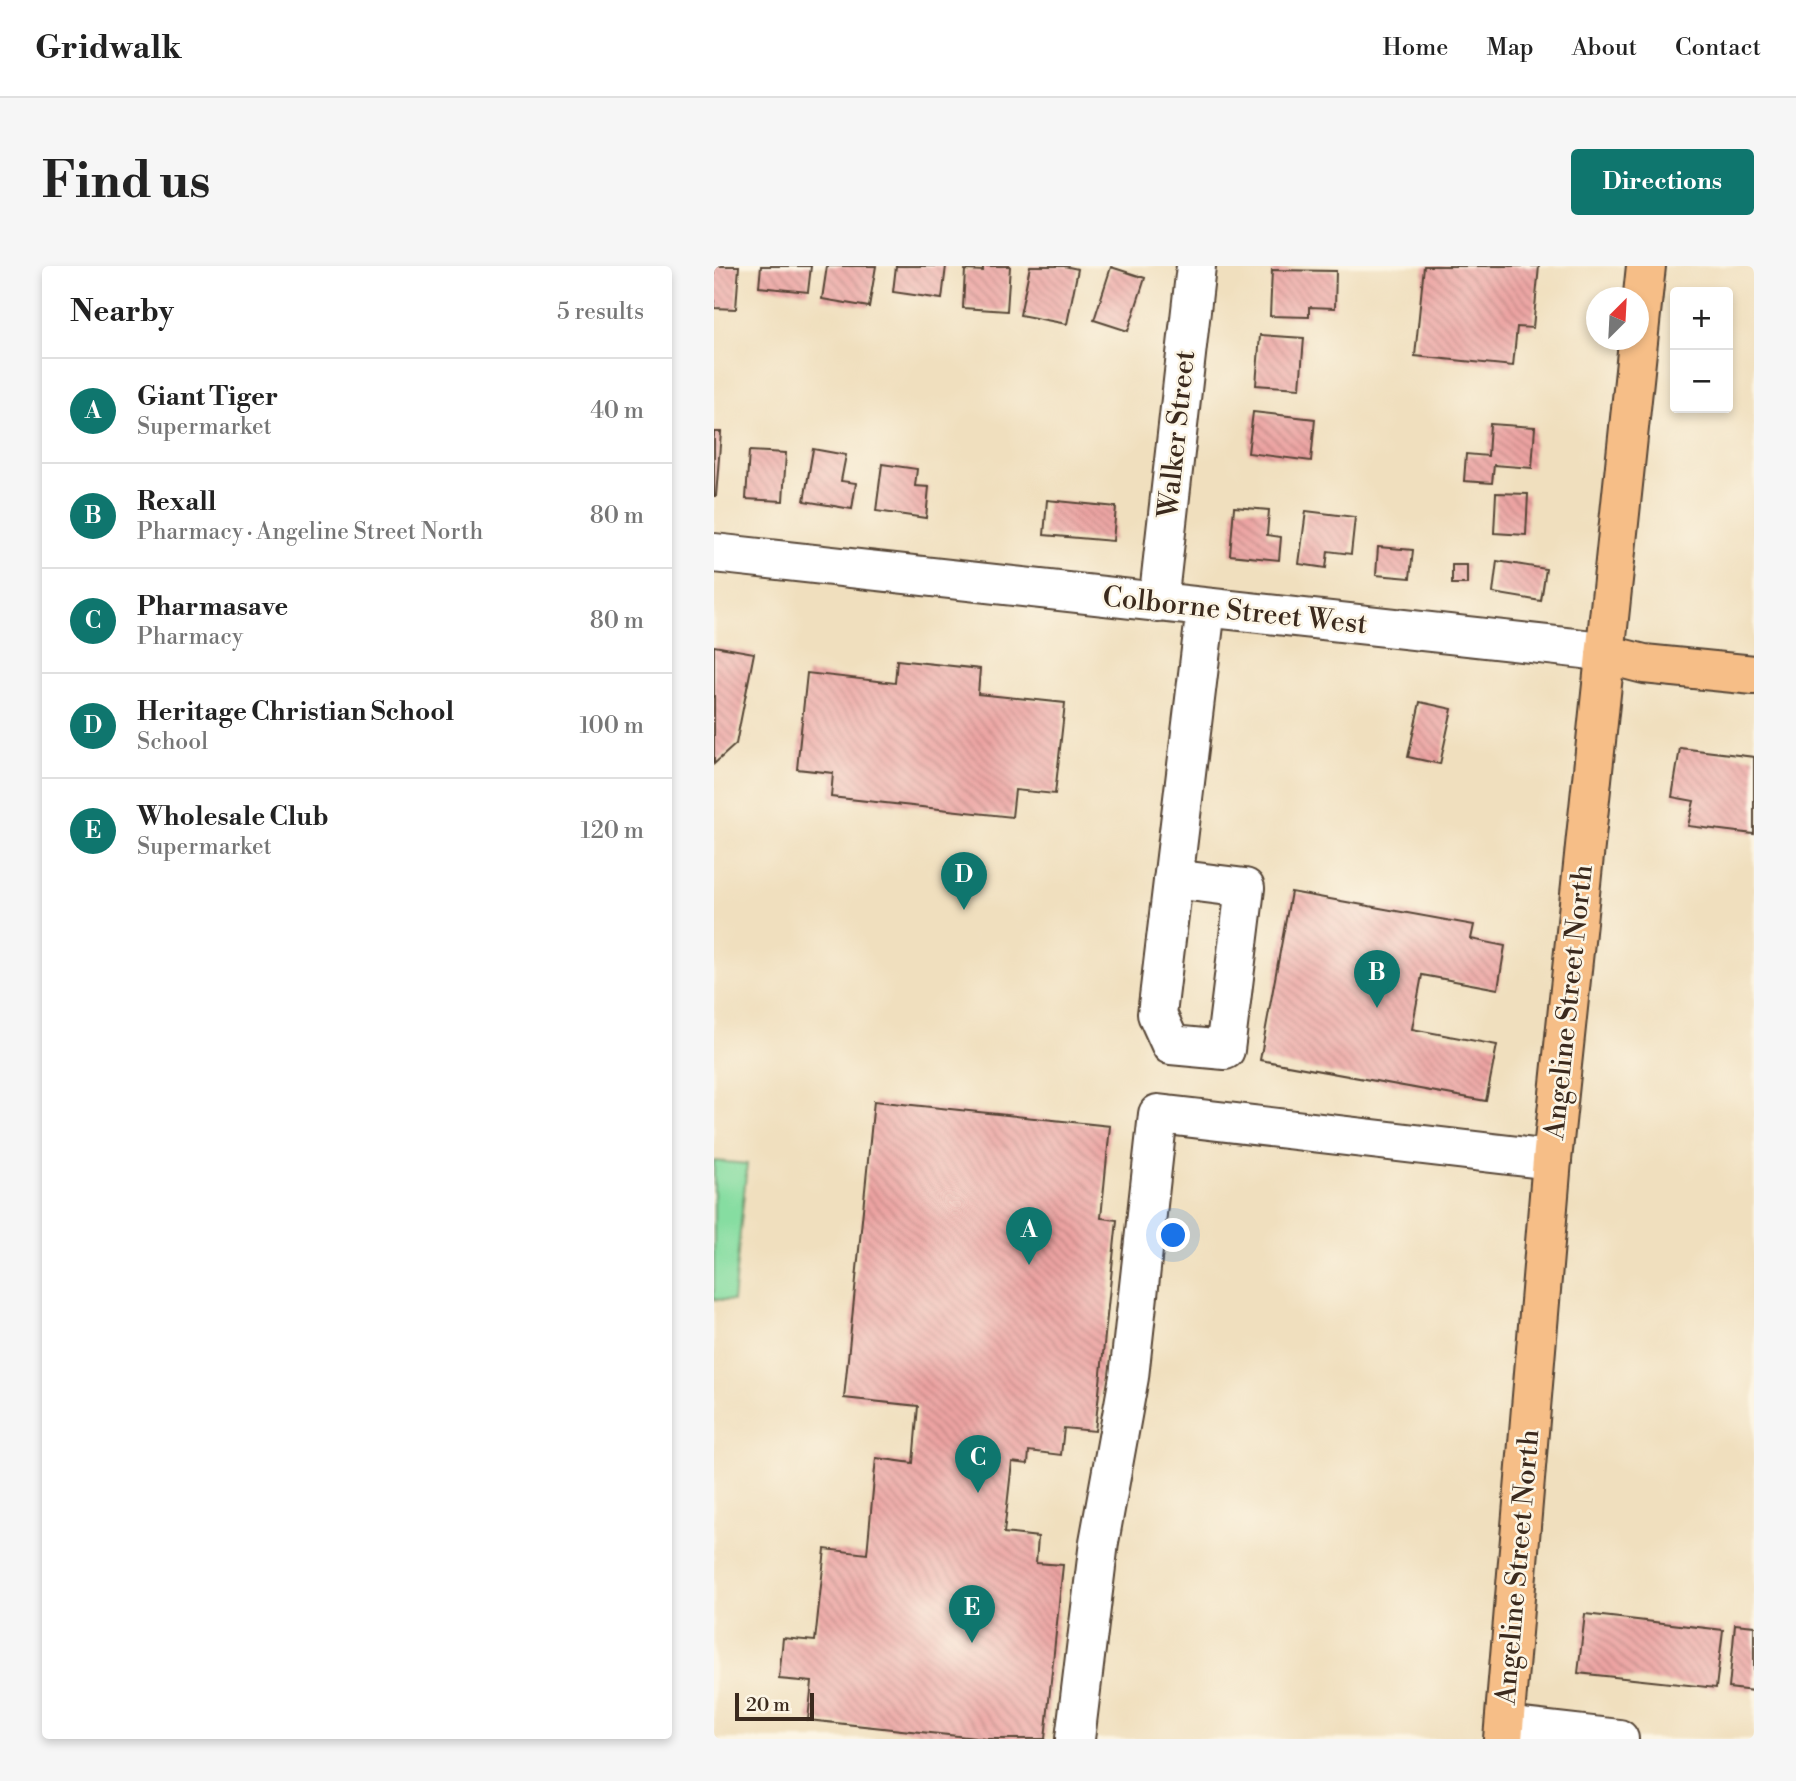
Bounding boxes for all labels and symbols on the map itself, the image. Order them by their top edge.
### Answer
north arrow [1586,287,1649,350]
street label: Walker Street [1151,348,1203,521]
street label: Colborne Street West [1101,580,1369,642]
pin: D [941,852,987,910]
street label: Angeline Street North [1537,863,1601,1142]
pin: B [1354,950,1400,1008]
pin: A [1006,1207,1052,1265]
your location [1156,1218,1190,1252]
street label: Angeline Street North [1488,1428,1547,1707]
pin: C [955,1435,1001,1493]
pin: E [949,1585,995,1643]
scale bar [735,1690,814,1722]

